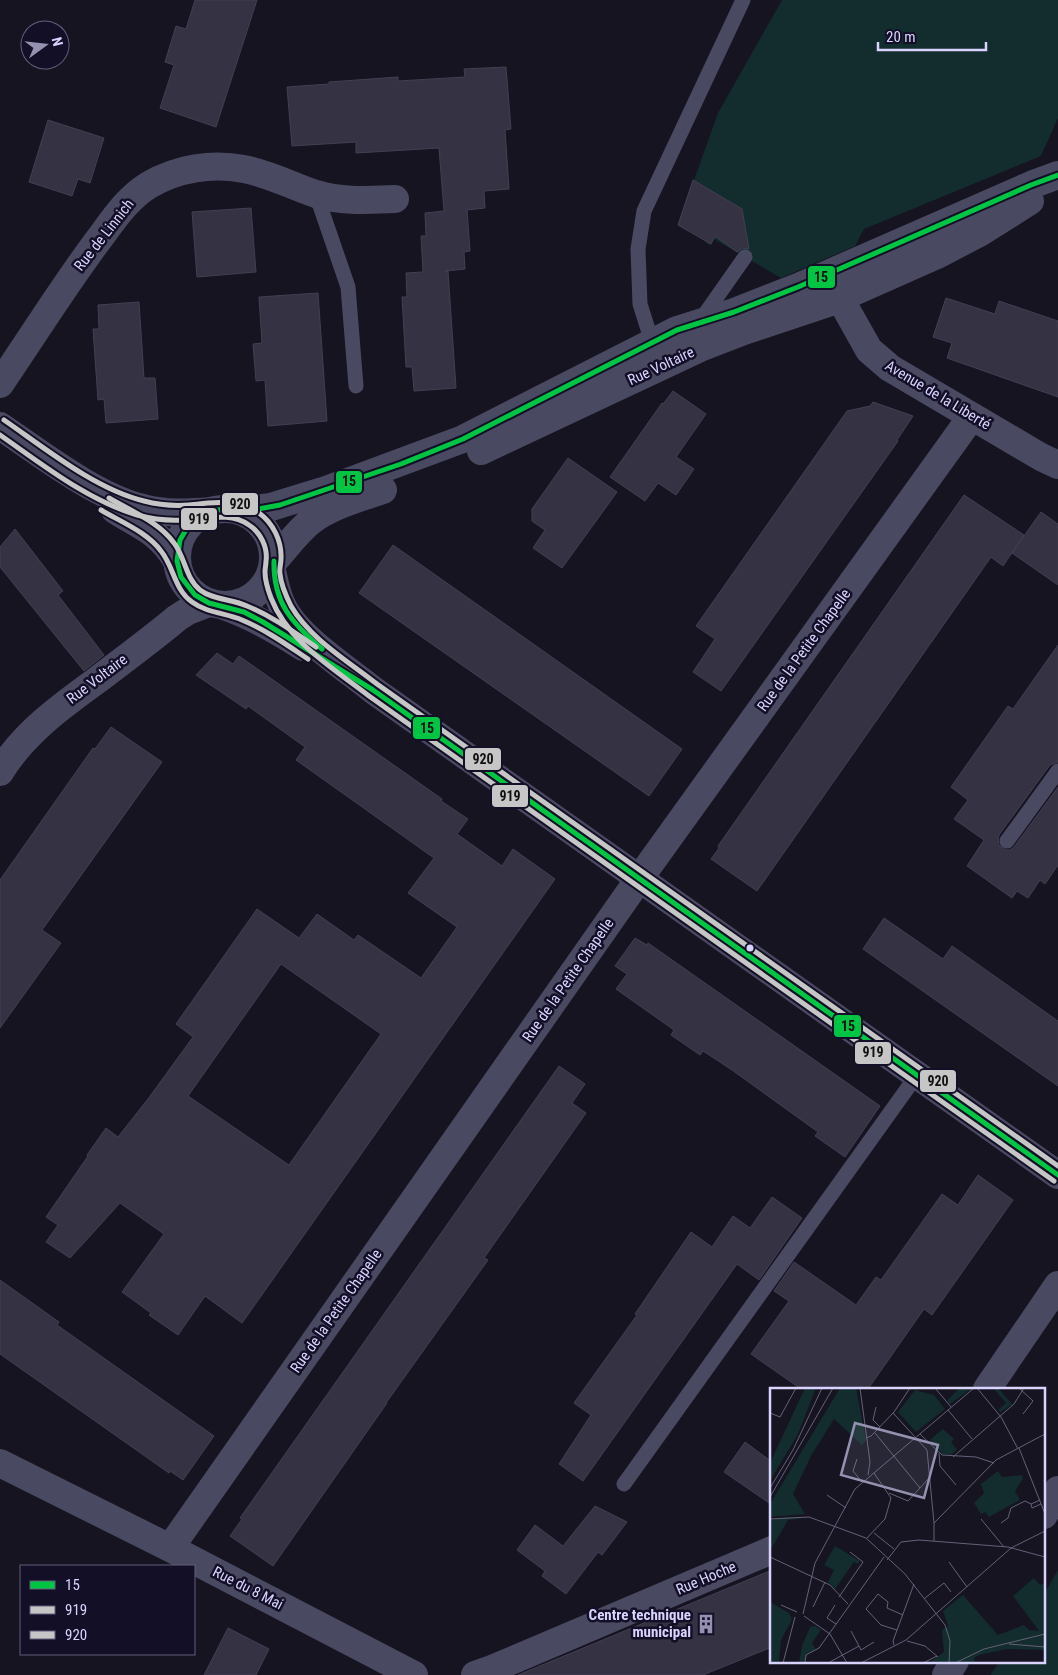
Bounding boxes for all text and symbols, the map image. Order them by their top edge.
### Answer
north arrow [20,20,70,70]
scale bar [878,20,986,52]
text: 20 m [886,28,916,46]
text: N [49,35,66,48]
street label: Rue de Linnich [70,195,138,275]
line badge: 15 [807,265,836,289]
text: 15 [814,269,828,285]
street label: Rue Voltaire [625,343,697,389]
street label: Avenue de la Liberté [882,356,994,434]
line badge: 15 [335,470,363,494]
text: 15 [342,473,356,489]
line badge: 920 [221,492,259,516]
text: 920 [229,496,251,512]
line badge: 919 [180,507,218,531]
text: 919 [188,511,210,527]
street label: Rue de la Petite Chapelle [754,585,854,715]
street label: Rue Voltaire [63,650,131,708]
line badge: 15 [412,716,441,740]
text: 15 [420,720,434,736]
line badge: 920 [464,747,502,771]
text: 920 [472,751,494,767]
line badge: 919 [491,784,529,808]
text: 919 [499,788,521,804]
street label: Rue de la Petite Chapelle [518,915,618,1045]
unlabelled marker [745,943,755,953]
line badge: 15 [833,1014,862,1038]
text: 15 [841,1018,855,1034]
line badge: 919 [854,1041,892,1065]
text: 919 [862,1044,884,1060]
line badge: 920 [919,1069,957,1093]
text: 920 [927,1073,949,1089]
street label: Rue de la Petite Chapelle [286,1246,386,1376]
inset map [770,1388,1046,1662]
street label: Rue Hoche [673,1557,739,1599]
street label: Rue du 8 Mai [210,1563,286,1613]
legend [20,1565,195,1655]
text: 15 [65,1576,80,1594]
text: 919 [65,1601,87,1619]
place label: Centre technique municipal [589,1606,691,1641]
building icon: Centre technique municipal [695,1613,717,1635]
text: 920 [65,1626,87,1644]

